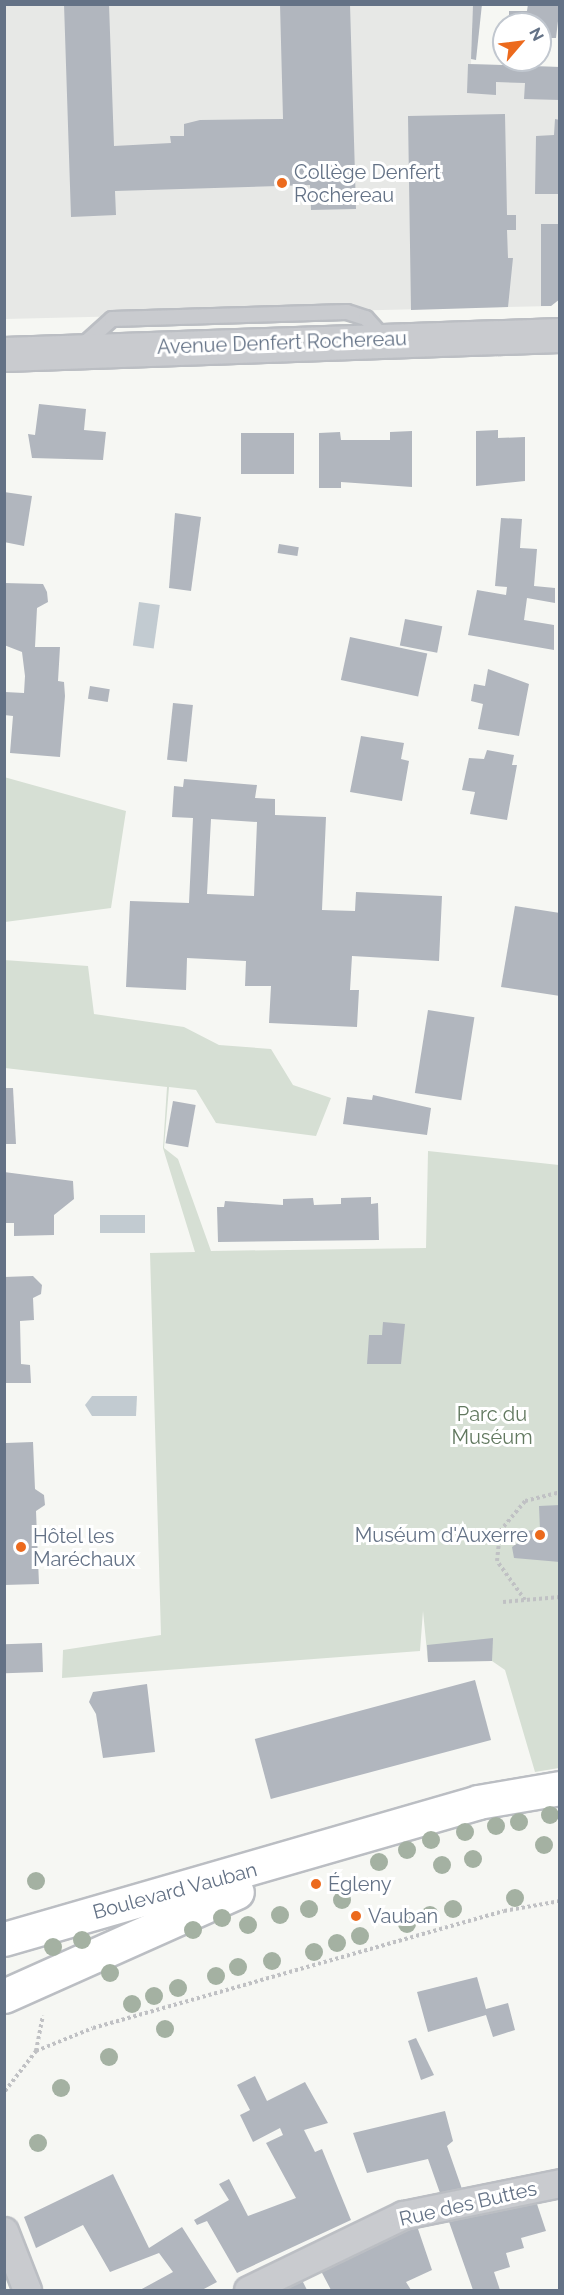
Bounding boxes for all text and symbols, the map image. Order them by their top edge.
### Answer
north arrow [492,12,552,72]
text: N [525,24,548,44]
place label: Collège Denfert Rochereau [294,160,441,207]
marker: Collège Denfert Rochereau [275,176,289,190]
street label: Avenue Denfert Rochereau [157,327,407,359]
park label: Parc du Muséum [451,1403,533,1450]
place label: Muséum d'Auxerre [355,1523,528,1547]
place label: Hôtel les Maréchaux [33,1524,135,1571]
marker: Muséum d'Auxerre [533,1528,547,1542]
marker: Hôtel les Maréchaux [14,1540,28,1554]
street label: Boulevard Vauban [90,1857,260,1925]
place label: Égleny [328,1872,392,1896]
marker: Égleny [309,1877,323,1891]
place label: Vauban [368,1904,438,1928]
marker: Vauban [349,1909,363,1923]
street label: Rue des Buttes [397,2177,539,2231]

